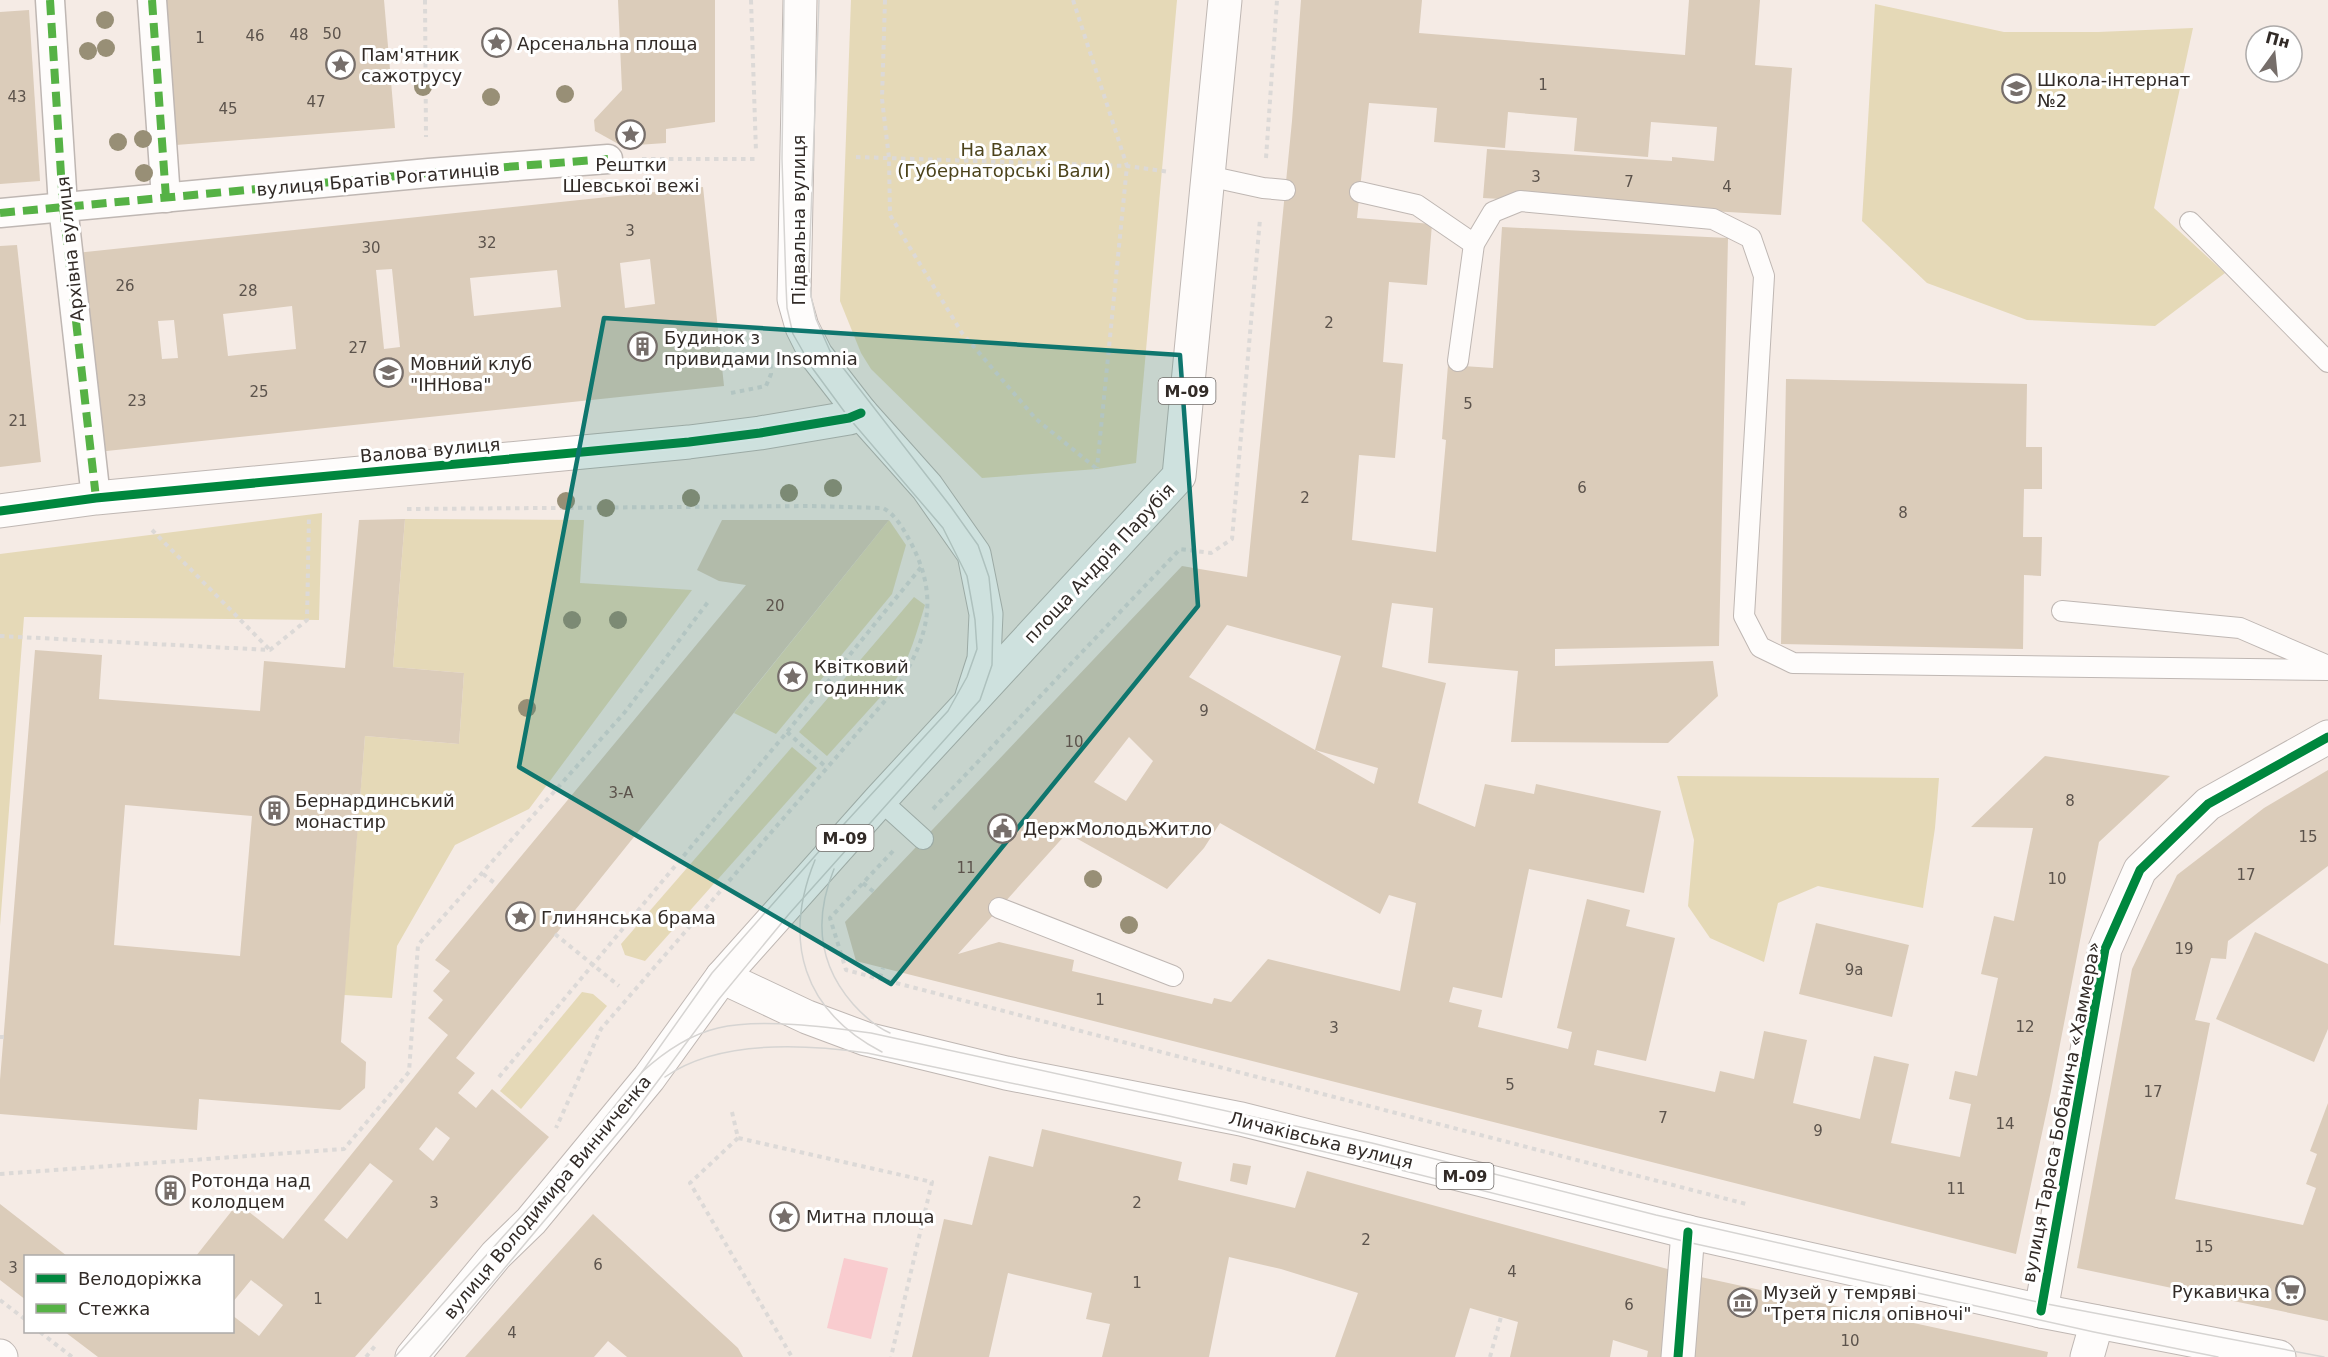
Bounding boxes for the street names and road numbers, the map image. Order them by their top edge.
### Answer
street label: Підвальна вулиця [788,135,809,305]
street label: вулиця Братів Рогатинців [256,158,500,200]
street label: Архівна вулиця [52,175,88,323]
road number: М-09 [1158,378,1216,404]
street label: Валова вулиця [359,433,501,467]
street label: площа Андрія Парубія [1019,479,1179,647]
road number: М-09 [816,825,874,851]
street label: вулиця Тараса Бобанича «Хаммера» [2018,940,2104,1284]
street label: вулиця Володимира Винниченка [439,1071,655,1323]
street label: Личаківська вулиця [1227,1107,1415,1173]
road number: М-09 [1436,1163,1494,1189]

